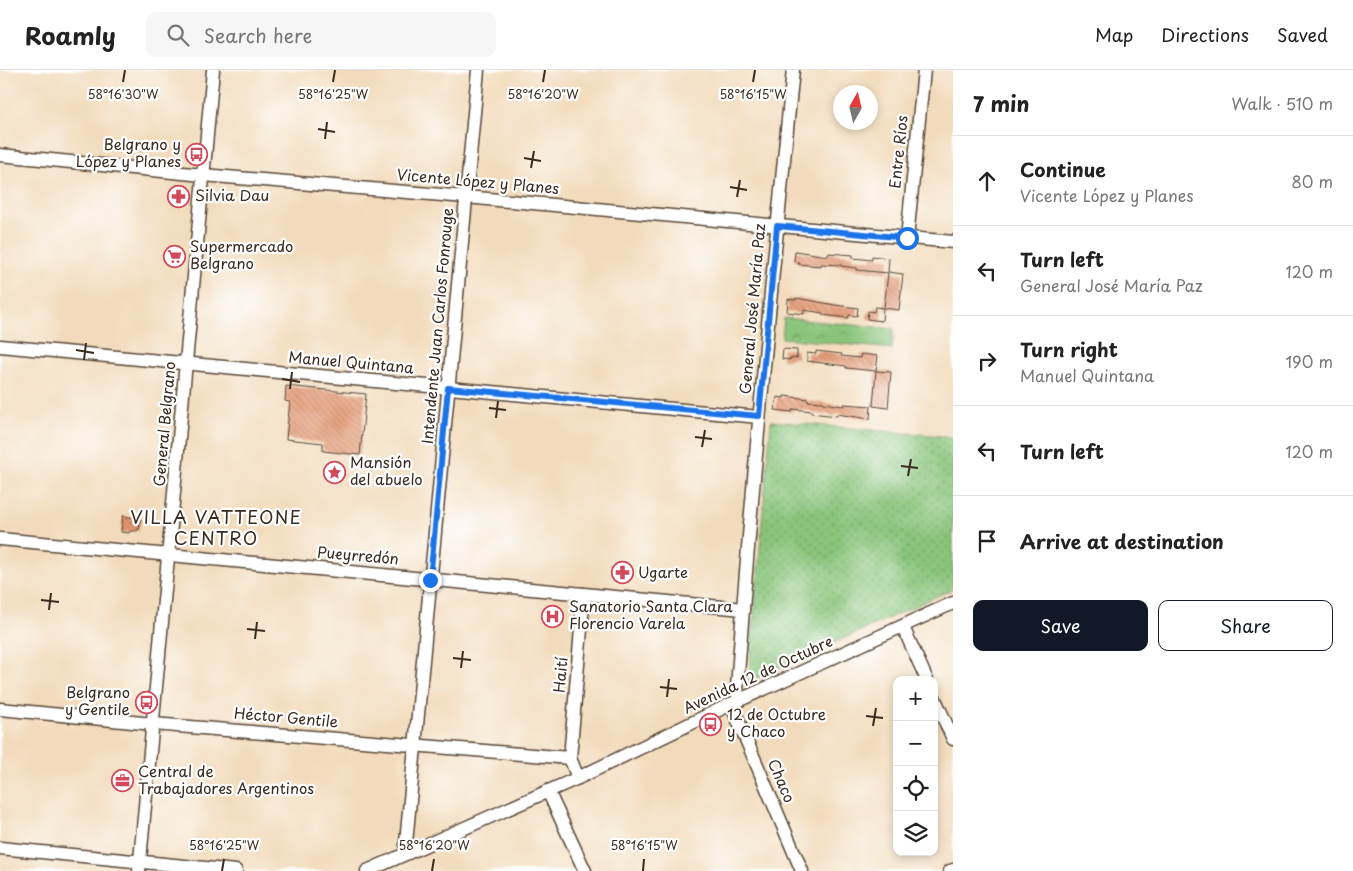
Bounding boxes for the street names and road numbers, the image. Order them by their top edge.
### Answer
street label: Entre Ríos [882,114,913,190]
street label: Vicente López y Planes [396,162,560,199]
street label: Intendente Juan Carlos Fonrouge [415,207,458,445]
street label: General José María Paz [733,223,770,395]
street label: Manuel Quintana [288,345,415,378]
street label: General Belgrano [147,360,180,487]
street label: Pueyrredón [316,539,400,570]
street label: Avenida 12 de Octubre [679,629,836,718]
street label: Haití [546,655,573,694]
street label: Héctor Gentile [233,700,339,733]
street label: Chaco [763,755,802,806]

